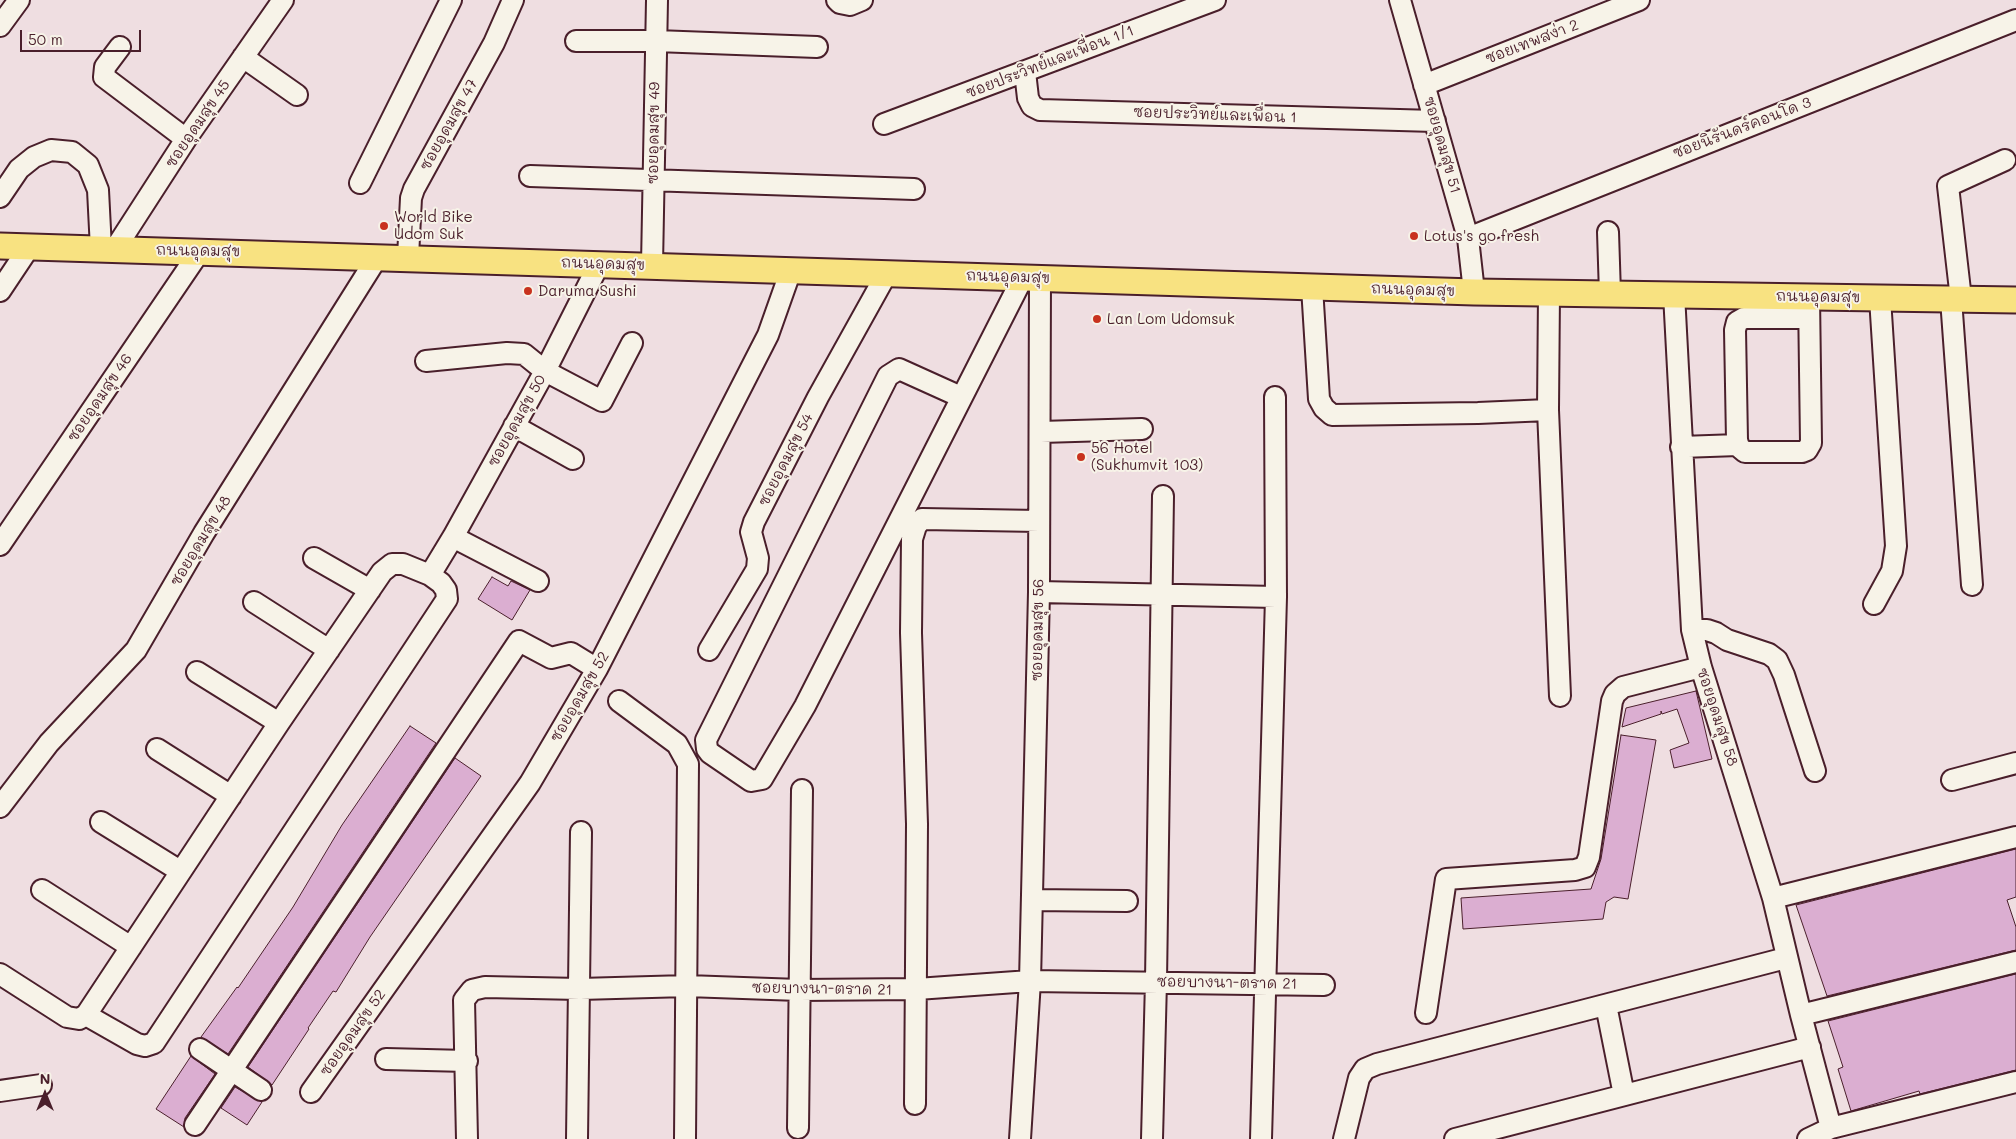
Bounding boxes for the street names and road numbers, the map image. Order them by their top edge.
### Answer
street label: ซอยเทพสง่า 2 [1483,16,1581,68]
street label: ซอยประวิทย์และเพื่อน 1/1 [963,22,1137,102]
street label: ซอยอุดมสุข 47 [416,76,482,174]
street label: ซอยอุดมสุข 45 [162,77,234,171]
street label: ซอยอุดมสุข 49 [644,82,664,184]
street label: ซอยนิรันดร์คอนโด 3 [1670,93,1814,163]
street label: ซอยอุดมสุข 51 [1420,94,1464,196]
street label: ซอยประวิทย์และเพื่อน 1 [1133,103,1297,127]
street label: ถนนอุดมสุข [156,241,240,261]
street label: ถนนอุดมสุข [561,254,645,274]
street label: ถนนอุดมสุข [966,267,1050,287]
street label: ถนนอุดมสุข [1371,280,1455,300]
street label: ถนนอุดมสุข [1776,287,1860,307]
street label: ซอยอุดมสุข 46 [64,350,136,446]
street label: ซอยอุดมสุข 50 [484,372,550,470]
street label: ซอยอุดมสุข 54 [755,410,817,510]
street label: ซอยอุดมสุข 48 [167,492,235,590]
street label: ซอยอุดมสุข 56 [1028,579,1048,681]
street label: ซอยอุดมสุข 52 [547,648,613,746]
street label: ซอยอุดมสุข 58 [1693,666,1741,768]
street label: ซอยบางนา-ตราด 21 [1157,973,1297,993]
street label: ซอยบางนา-ตราด 21 [752,979,892,999]
street label: ซอยอุดมสุข 52 [316,986,390,1080]

